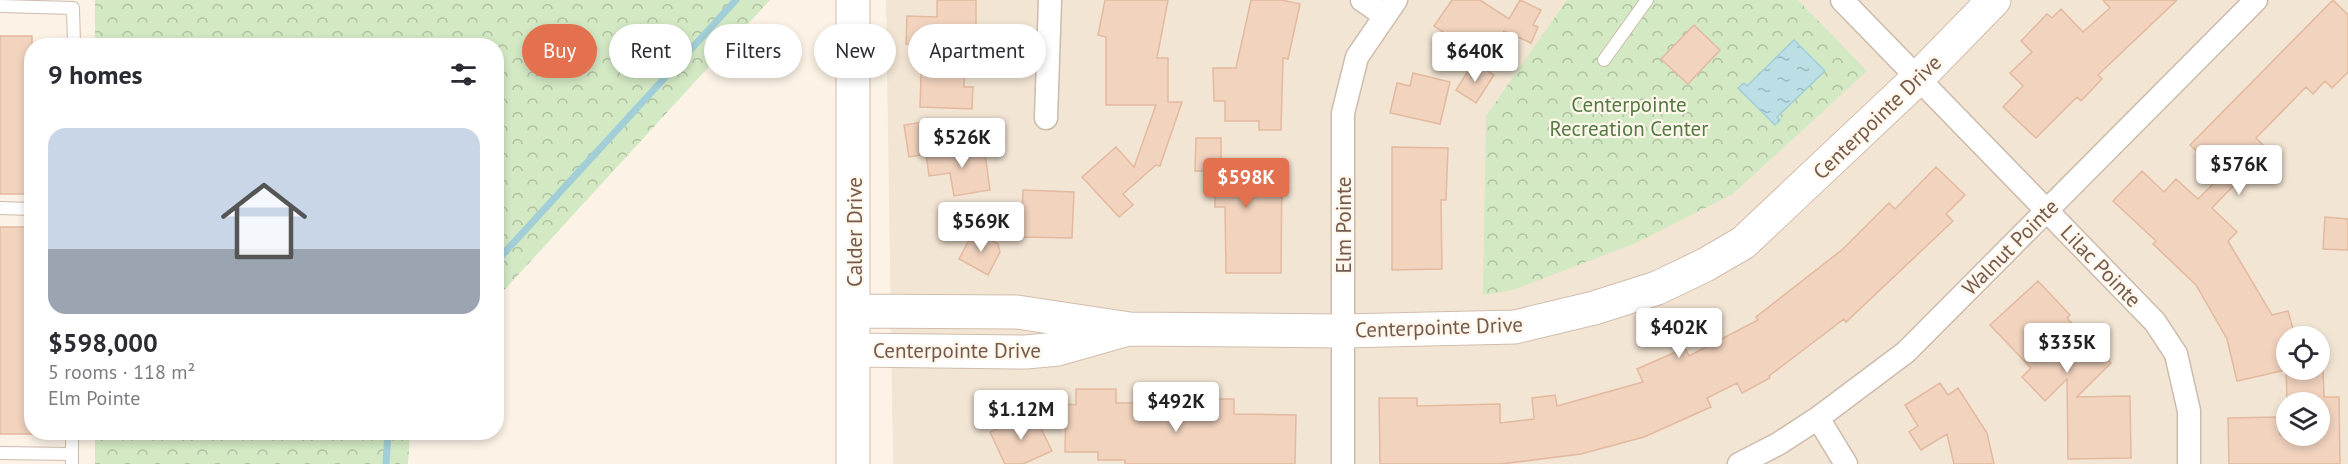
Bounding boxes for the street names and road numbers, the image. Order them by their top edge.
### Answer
street label: Centerpointe Drive [1807,49,1947,185]
street label: Calder Drive [841,177,868,287]
street label: Elm Pointe [1330,177,1357,273]
street label: Walnut Pointe [1956,193,2064,301]
street label: Lilac Pointe [2055,219,2147,313]
street label: Centerpointe Drive [1355,311,1523,343]
street label: Centerpointe Drive [873,337,1041,364]

